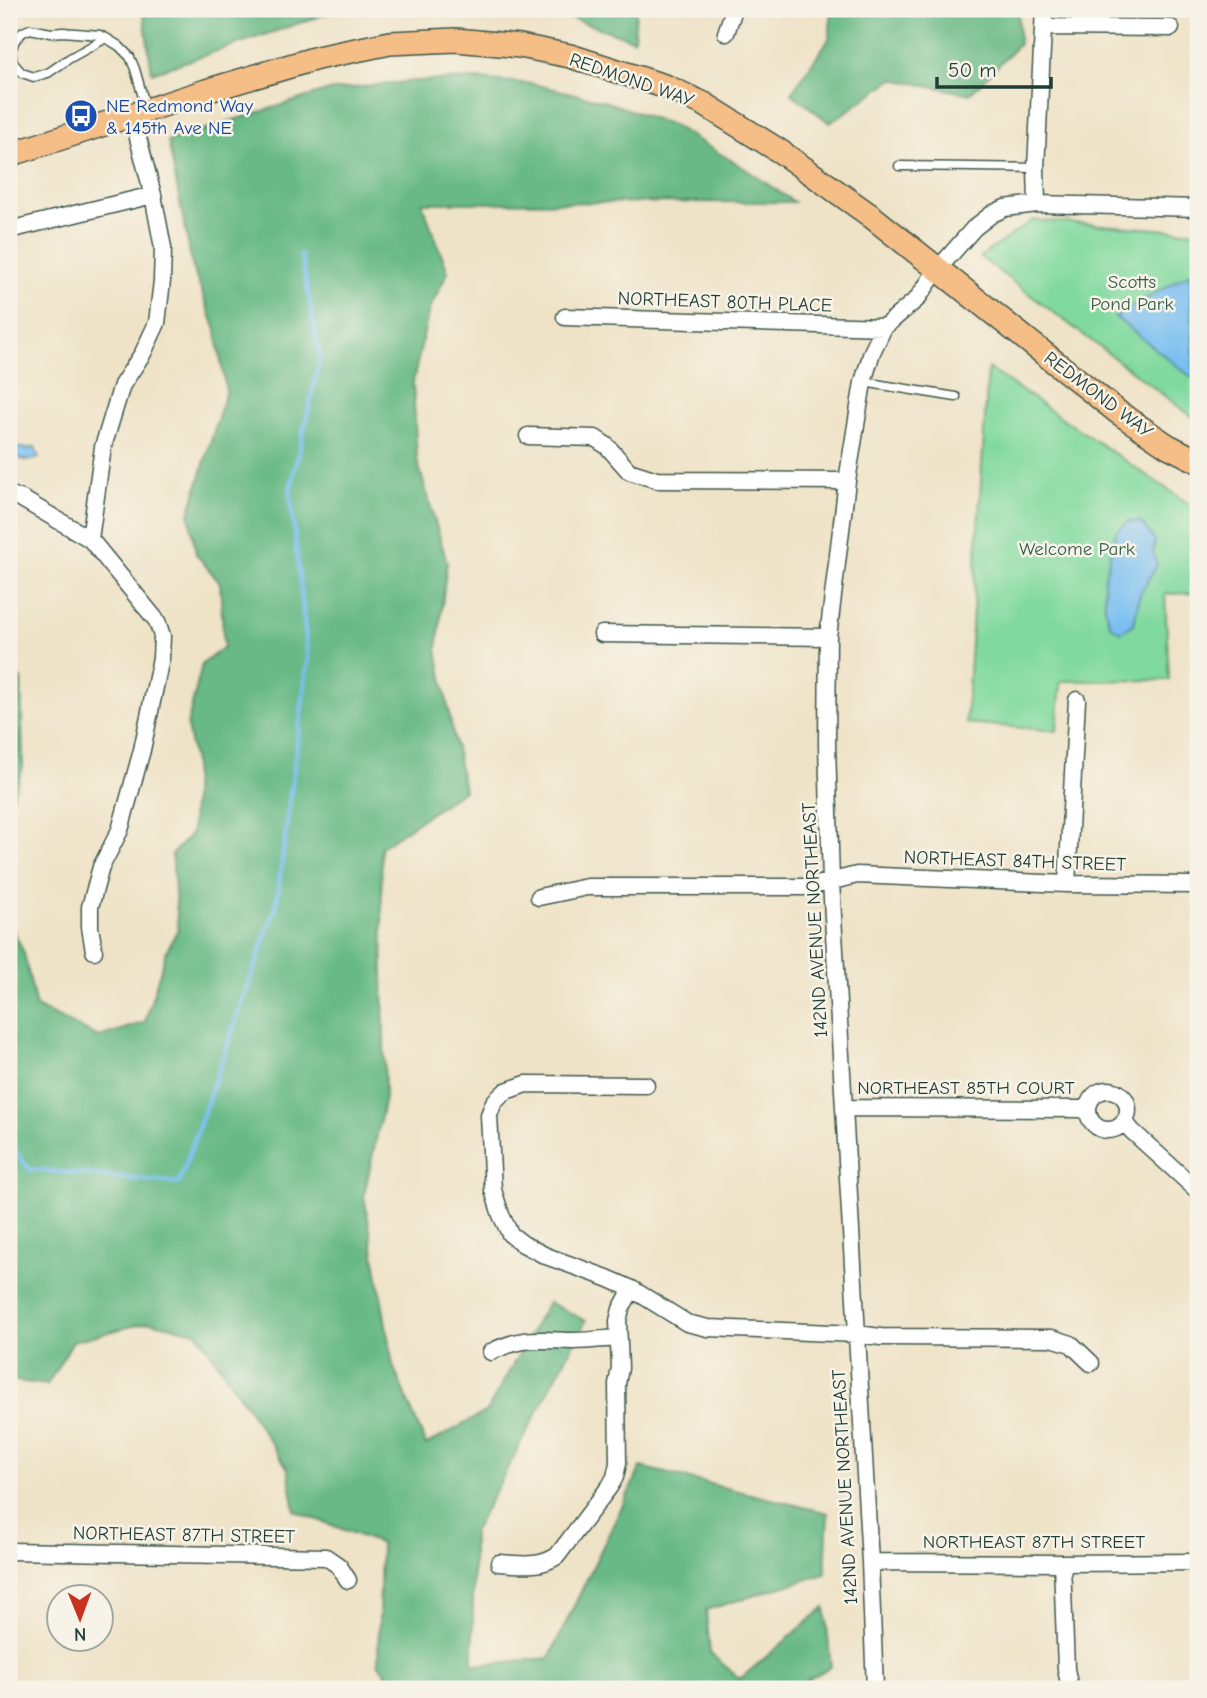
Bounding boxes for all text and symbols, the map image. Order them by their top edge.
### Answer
scale bar [937,46,1051,90]
street label: REDMOND WAY [567,48,697,112]
text: 50 m [948,58,997,82]
place label: NE Redmond Way & 145th Ave NE [106,95,254,139]
bus stop icon: NE Redmond Way & 145th Ave NE [62,97,100,135]
park label: Scotts Pond Park [1090,271,1174,315]
street label: NORTHEAST 80TH PLACE [617,287,833,317]
street label: REDMOND WAY [1040,347,1158,443]
park label: Welcome Park [1019,538,1136,560]
street label: 142ND AVENUE NORTHEAST [798,802,832,1038]
street label: NORTHEAST 84TH STREET [903,846,1127,876]
street label: NORTHEAST 85TH COURT [857,1077,1075,1099]
street label: 142ND AVENUE NORTHEAST [828,1369,862,1605]
street label: NORTHEAST 87TH STREET [73,1522,295,1548]
street label: NORTHEAST 87TH STREET [923,1531,1145,1553]
north arrow [46,1582,116,1652]
text: N [74,1623,87,1645]

